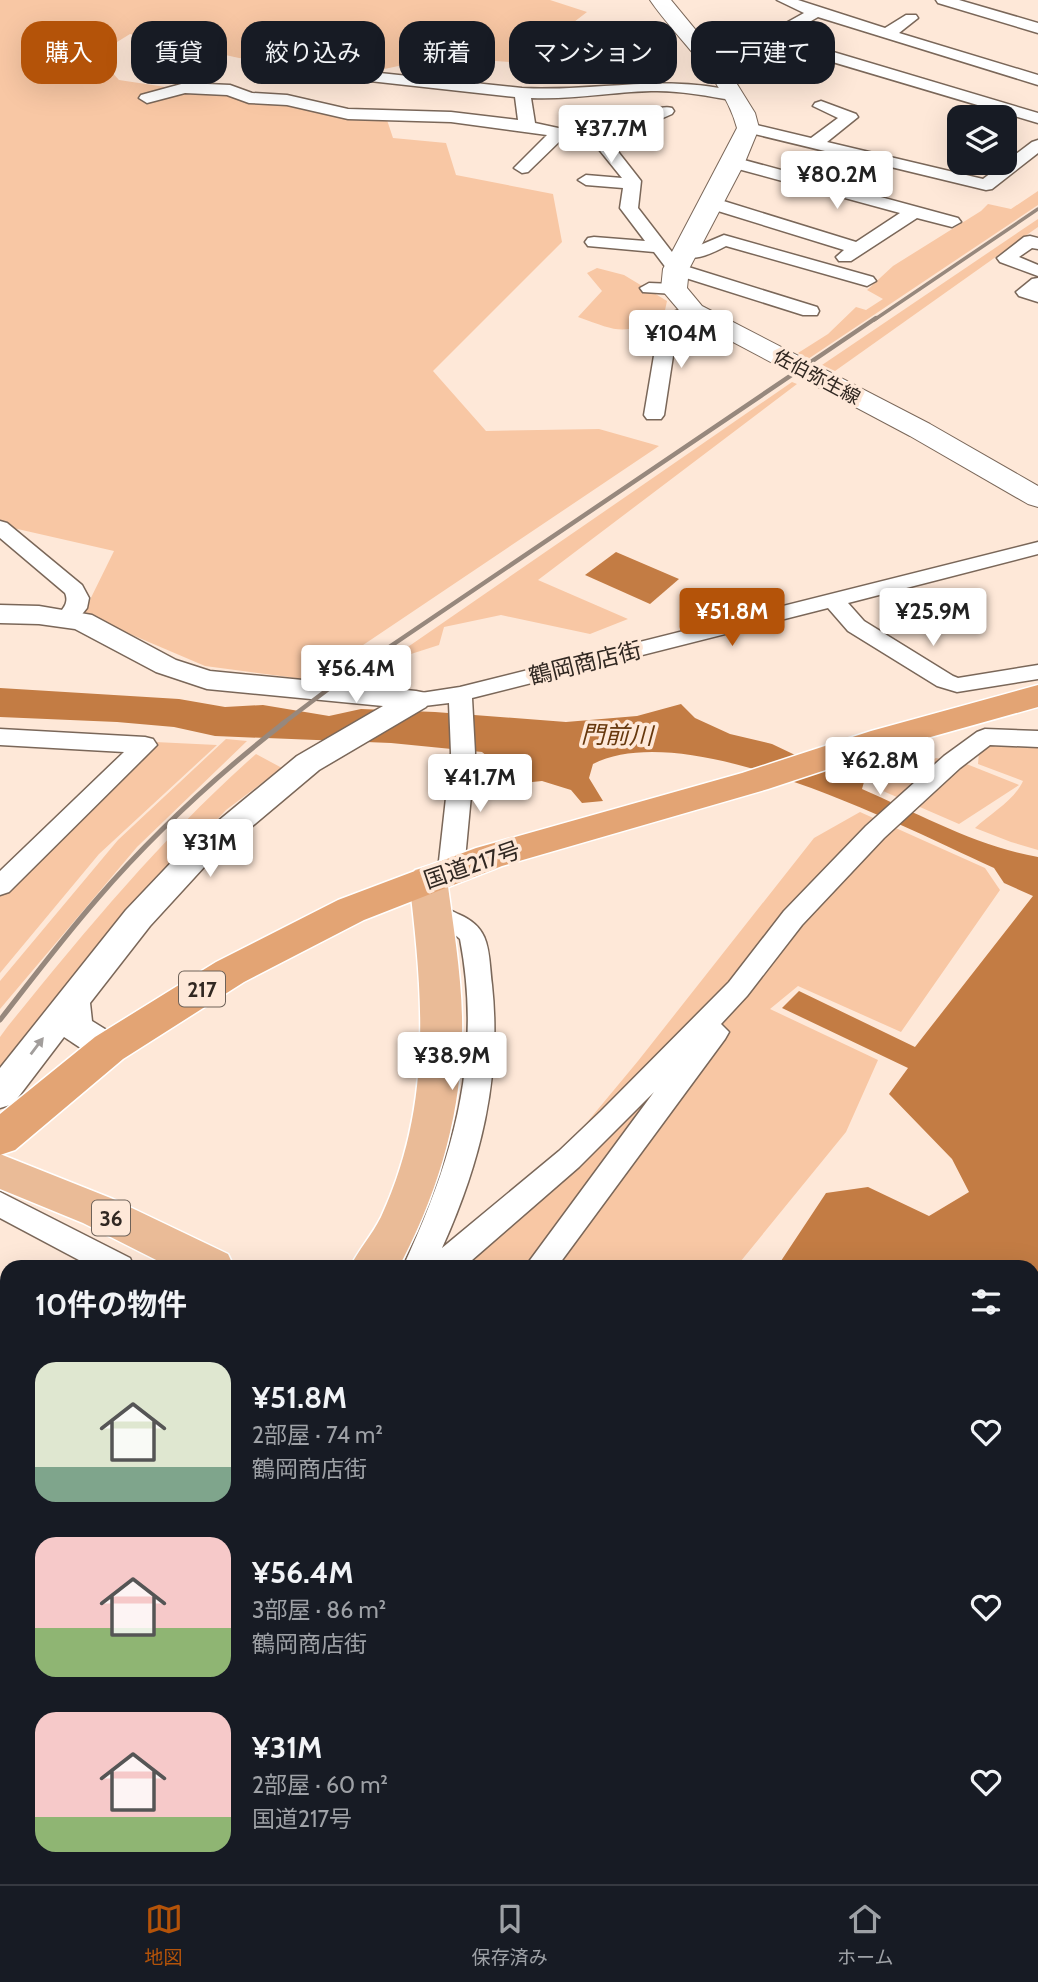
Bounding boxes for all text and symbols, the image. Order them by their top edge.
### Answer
chip: 購入 [21,21,117,84]
chip: 賃貸 [131,21,227,84]
chip: 絞り込み [241,21,385,84]
chip: 新着 [399,21,495,84]
chip: マンション [509,21,677,84]
chip: 一戸建て [691,21,835,84]
map controls [947,105,1017,175]
button: layers [947,105,1017,175]
pin: ¥37.7M [554,106,668,165]
text: ¥37.7M [575,114,647,142]
pin: ¥80.2M [780,152,894,211]
text: ¥80.2M [797,160,877,188]
pin: ¥104M [632,310,730,370]
text: ¥104M [645,319,717,347]
street label: 佐伯弥生線 [770,345,864,409]
pin: ¥51.8M [675,588,789,648]
pin: ¥25.9M [876,588,990,648]
text: ¥51.8M [696,597,768,625]
text: ¥25.9M [895,597,971,625]
street label: 鶴岡商店街 [526,636,644,690]
pin: ¥56.4M [299,646,413,705]
text: ¥56.4M [317,654,395,682]
water label: 門前川 [581,720,656,750]
pin: ¥62.8M [823,738,937,797]
text: ¥62.8M [841,746,919,774]
pin: ¥41.7M [423,754,537,814]
text: ¥41.7M [444,763,516,791]
pin: ¥31M [169,820,251,879]
text: ¥31M [183,828,237,856]
street label: 国道217号 [420,835,524,895]
road number: 217 [179,972,225,1006]
pin: ¥38.9M [395,1032,509,1092]
one-way arrow [29,1037,43,1055]
text: ¥38.9M [414,1041,490,1069]
road number: 36 [92,1200,130,1236]
icon: filters [967,1283,1005,1321]
text: 10件の物件 [35,1286,187,1323]
text: ¥51.8M [252,1379,347,1416]
icon: home [91,1390,175,1474]
icon: heart [967,1413,1005,1451]
text: 2部屋 · 74 m² [252,1421,383,1449]
text: 鶴岡商店街 [252,1455,367,1483]
text: ¥56.4M [252,1554,353,1591]
icon: home [91,1565,175,1649]
icon: heart [967,1588,1005,1626]
text: 3部屋 · 86 m² [252,1596,386,1624]
text: 鶴岡商店街 [252,1630,367,1658]
text: ¥31M [252,1729,322,1766]
icon: home [91,1740,175,1824]
icon: heart [967,1763,1005,1801]
text: 2部屋 · 60 m² [252,1771,388,1799]
text: 国道217号 [252,1805,352,1833]
tab: 地図 [145,1900,183,1969]
tab: 保存済み [472,1900,548,1969]
tab: ホーム [837,1900,893,1969]

